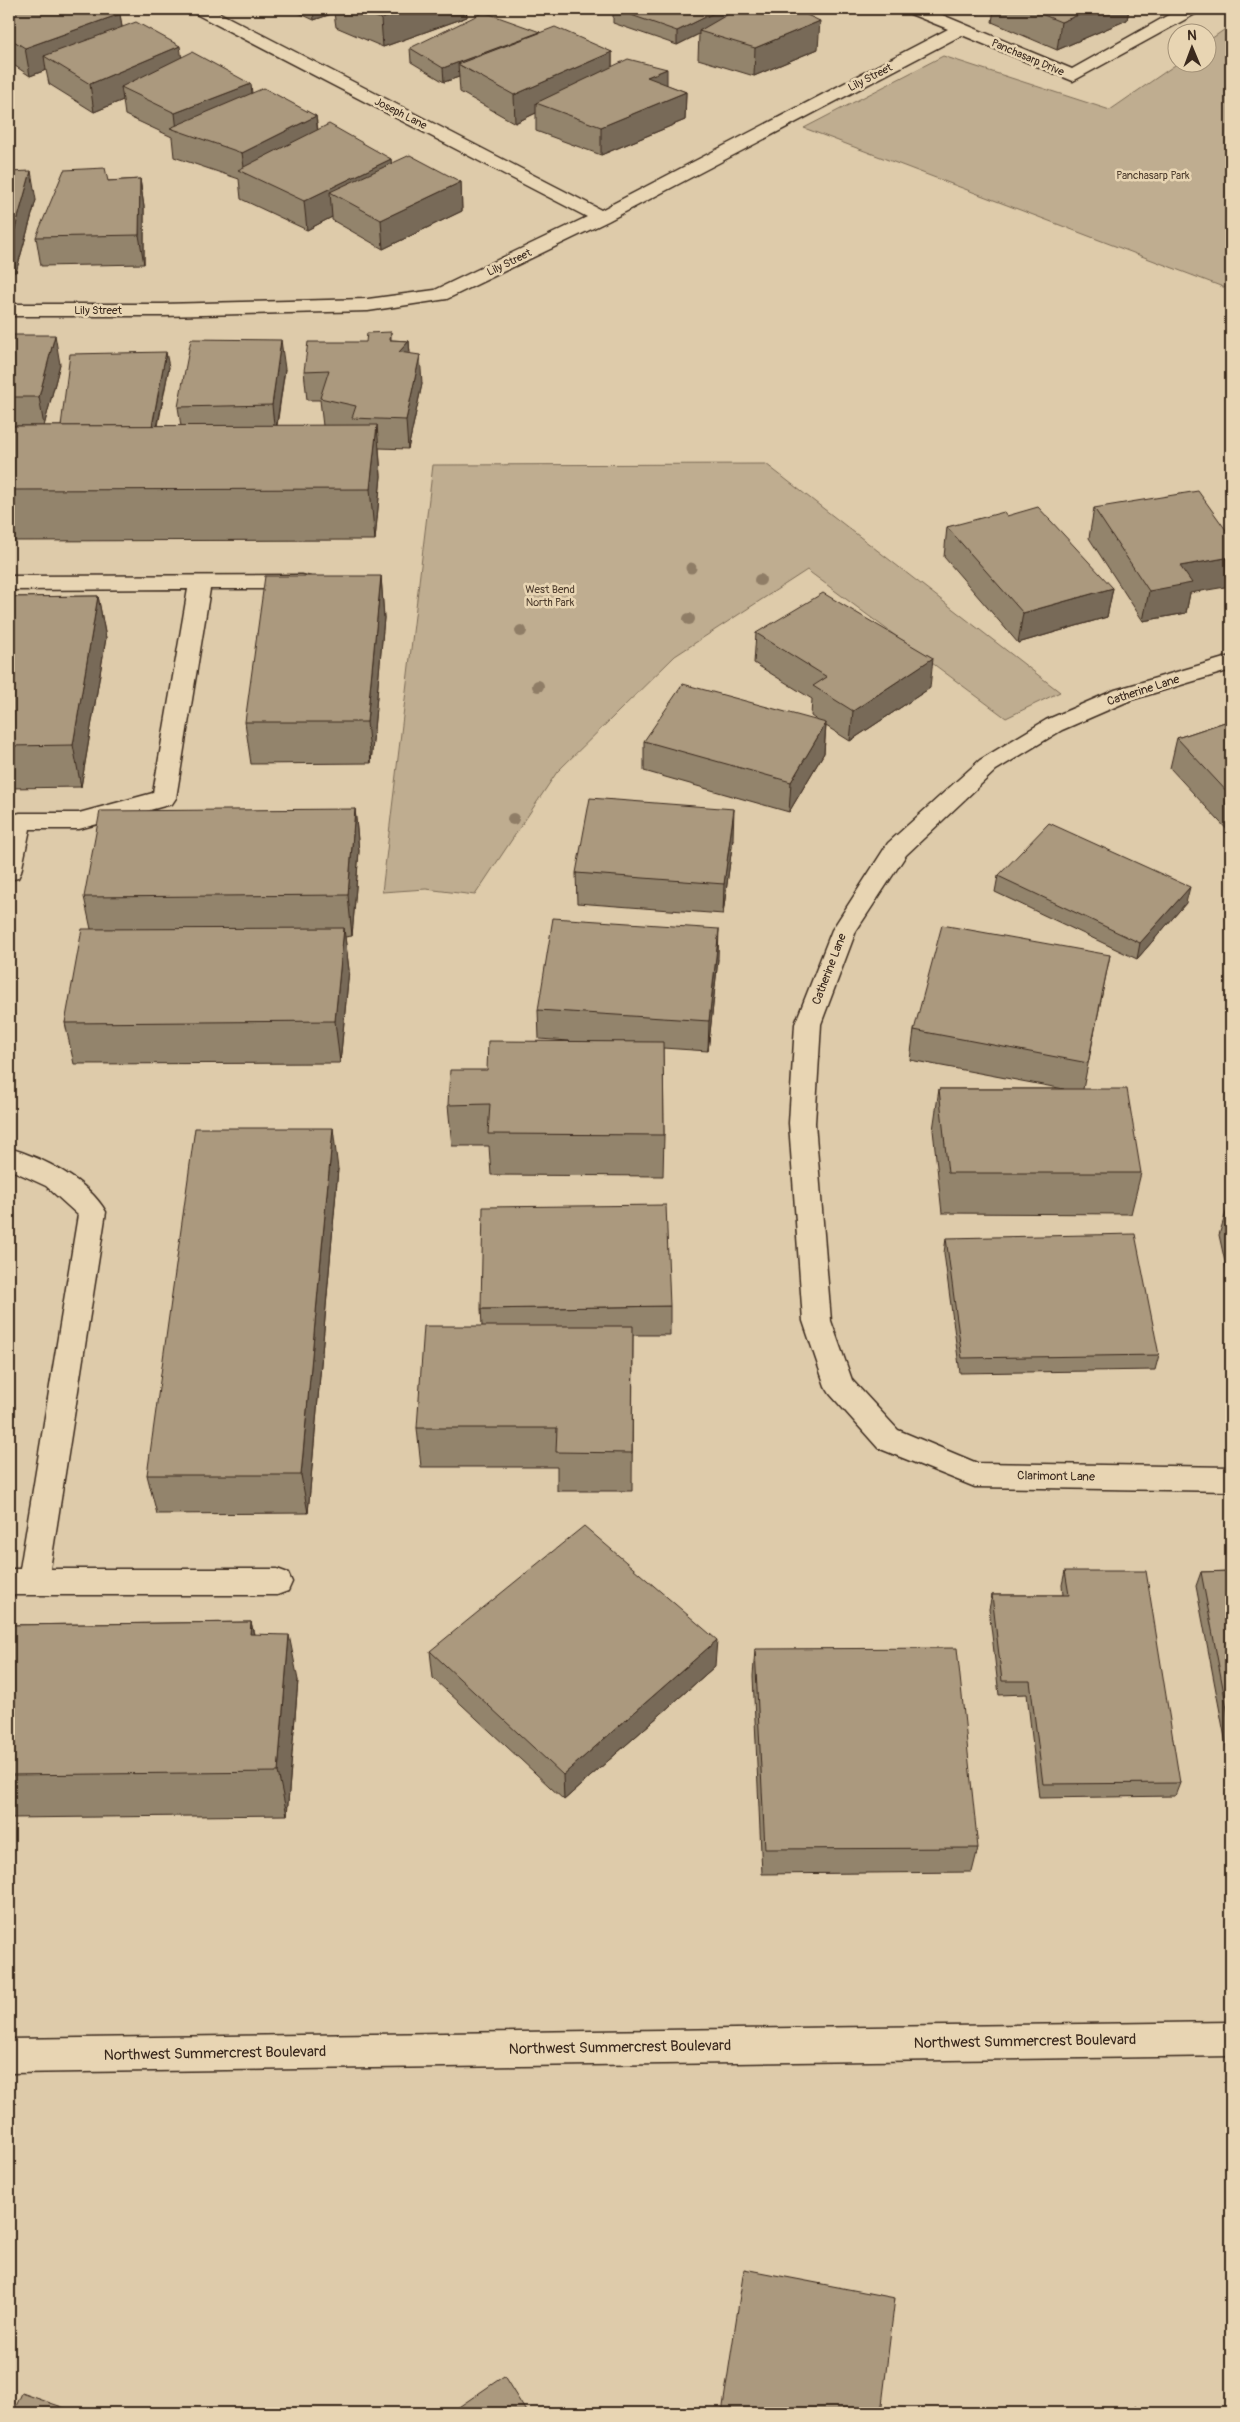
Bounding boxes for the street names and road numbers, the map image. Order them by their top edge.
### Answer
street label: Panchasarp Drive [990,36,1067,79]
street label: Lily Street [846,61,895,94]
street label: Joseph Lane [372,95,430,132]
street label: Lily Street [485,246,534,279]
street label: Lily Street [74,304,122,317]
street label: Catherine Lane [1105,672,1181,709]
street label: Catherine Lane [809,931,850,1007]
street label: Clarimont Lane [1017,1468,1095,1485]
street label: Northwest Summercrest Boulevard [914,2030,1136,2053]
street label: Northwest Summercrest Boulevard [509,2036,731,2059]
street label: Northwest Summercrest Boulevard [104,2042,326,2065]

